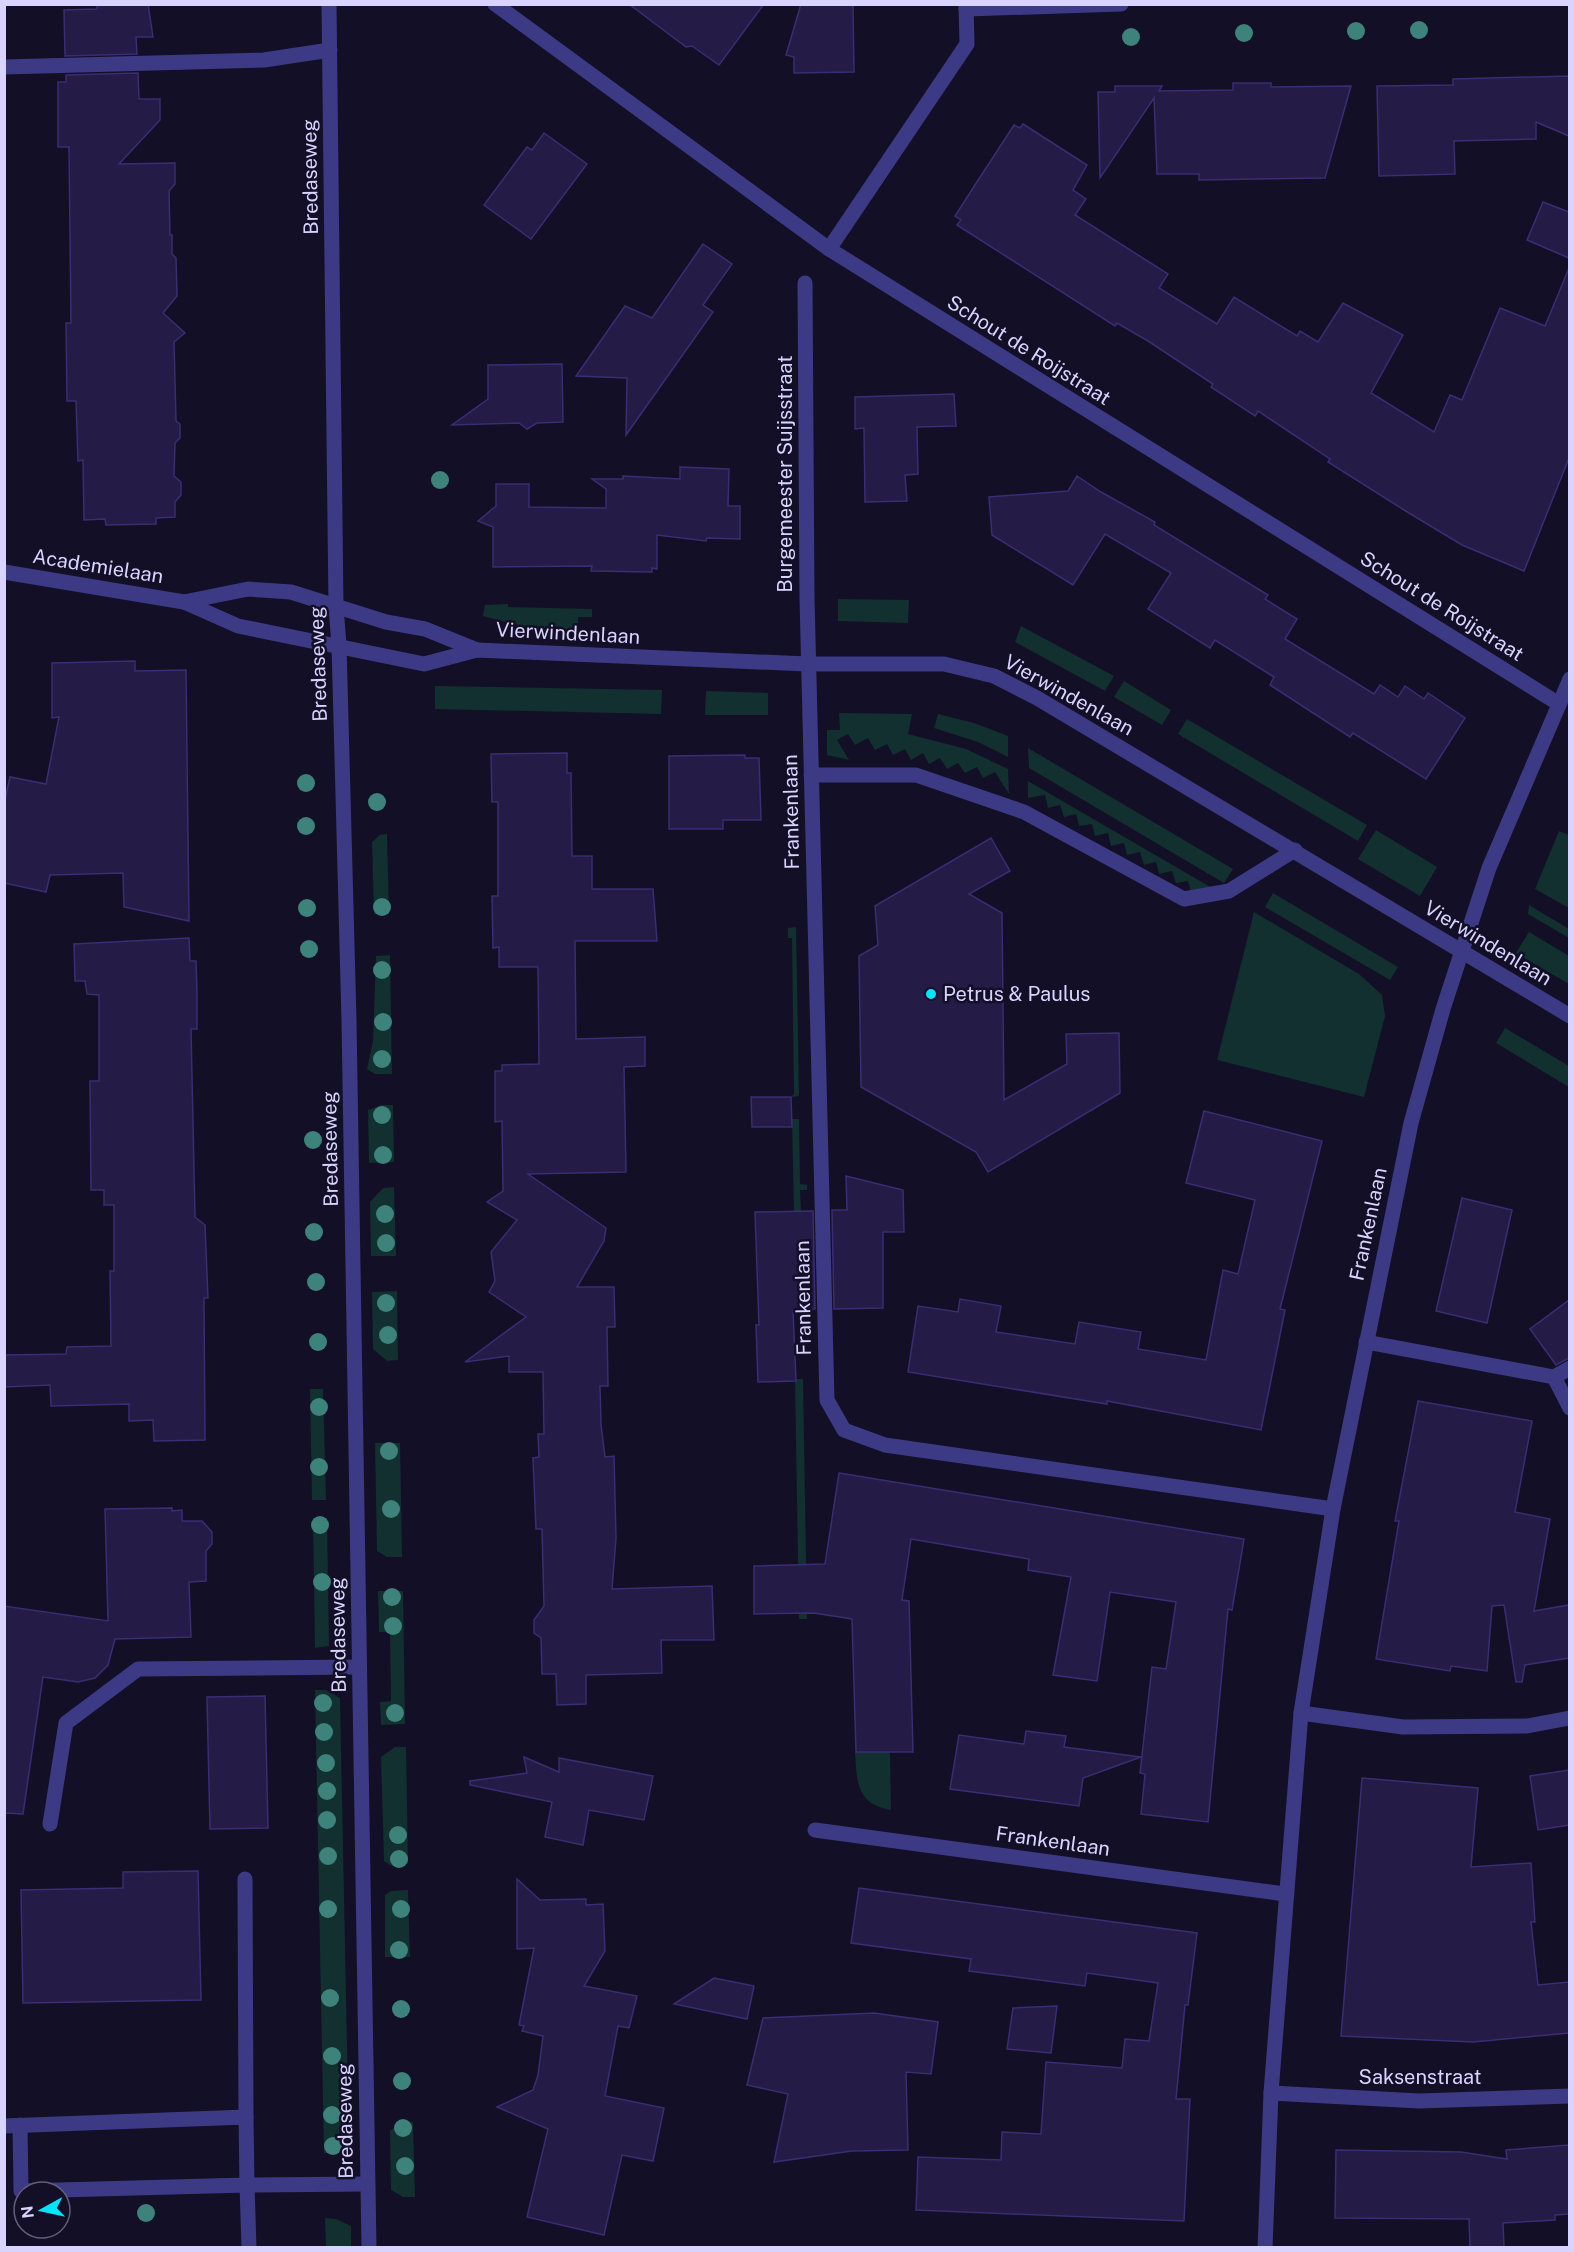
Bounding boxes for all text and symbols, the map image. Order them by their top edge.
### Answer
street label: Bredaseweg [297,119,323,235]
street label: Schout de Roijstraat [943,290,1115,410]
street label: Burgemeester Suijsstraat [773,355,797,593]
street label: Academielaan [31,544,165,588]
street label: Schout de Roijstraat [1356,546,1528,666]
street label: Bredaseweg [304,606,332,722]
street label: Vierwindenlaan [495,617,641,649]
street label: Vierwindenlaan [1000,649,1138,741]
street label: Frankenlaan [778,754,804,870]
street label: Vierwindenlaan [1420,896,1556,990]
place label: Petrus & Paulus [943,982,1090,1006]
marker: Petrus & Paulus [924,987,938,1001]
street label: Bredaseweg [317,1091,343,1207]
street label: Frankenlaan [1344,1165,1392,1283]
street label: Frankenlaan [790,1240,816,1356]
street label: Bredaseweg [325,1577,351,1693]
street label: Frankenlaan [994,1821,1112,1861]
street label: Bredaseweg [332,2063,358,2179]
street label: Saksenstraat [1359,2065,1481,2089]
north arrow [12,2180,72,2240]
text: N [17,2204,38,2220]

